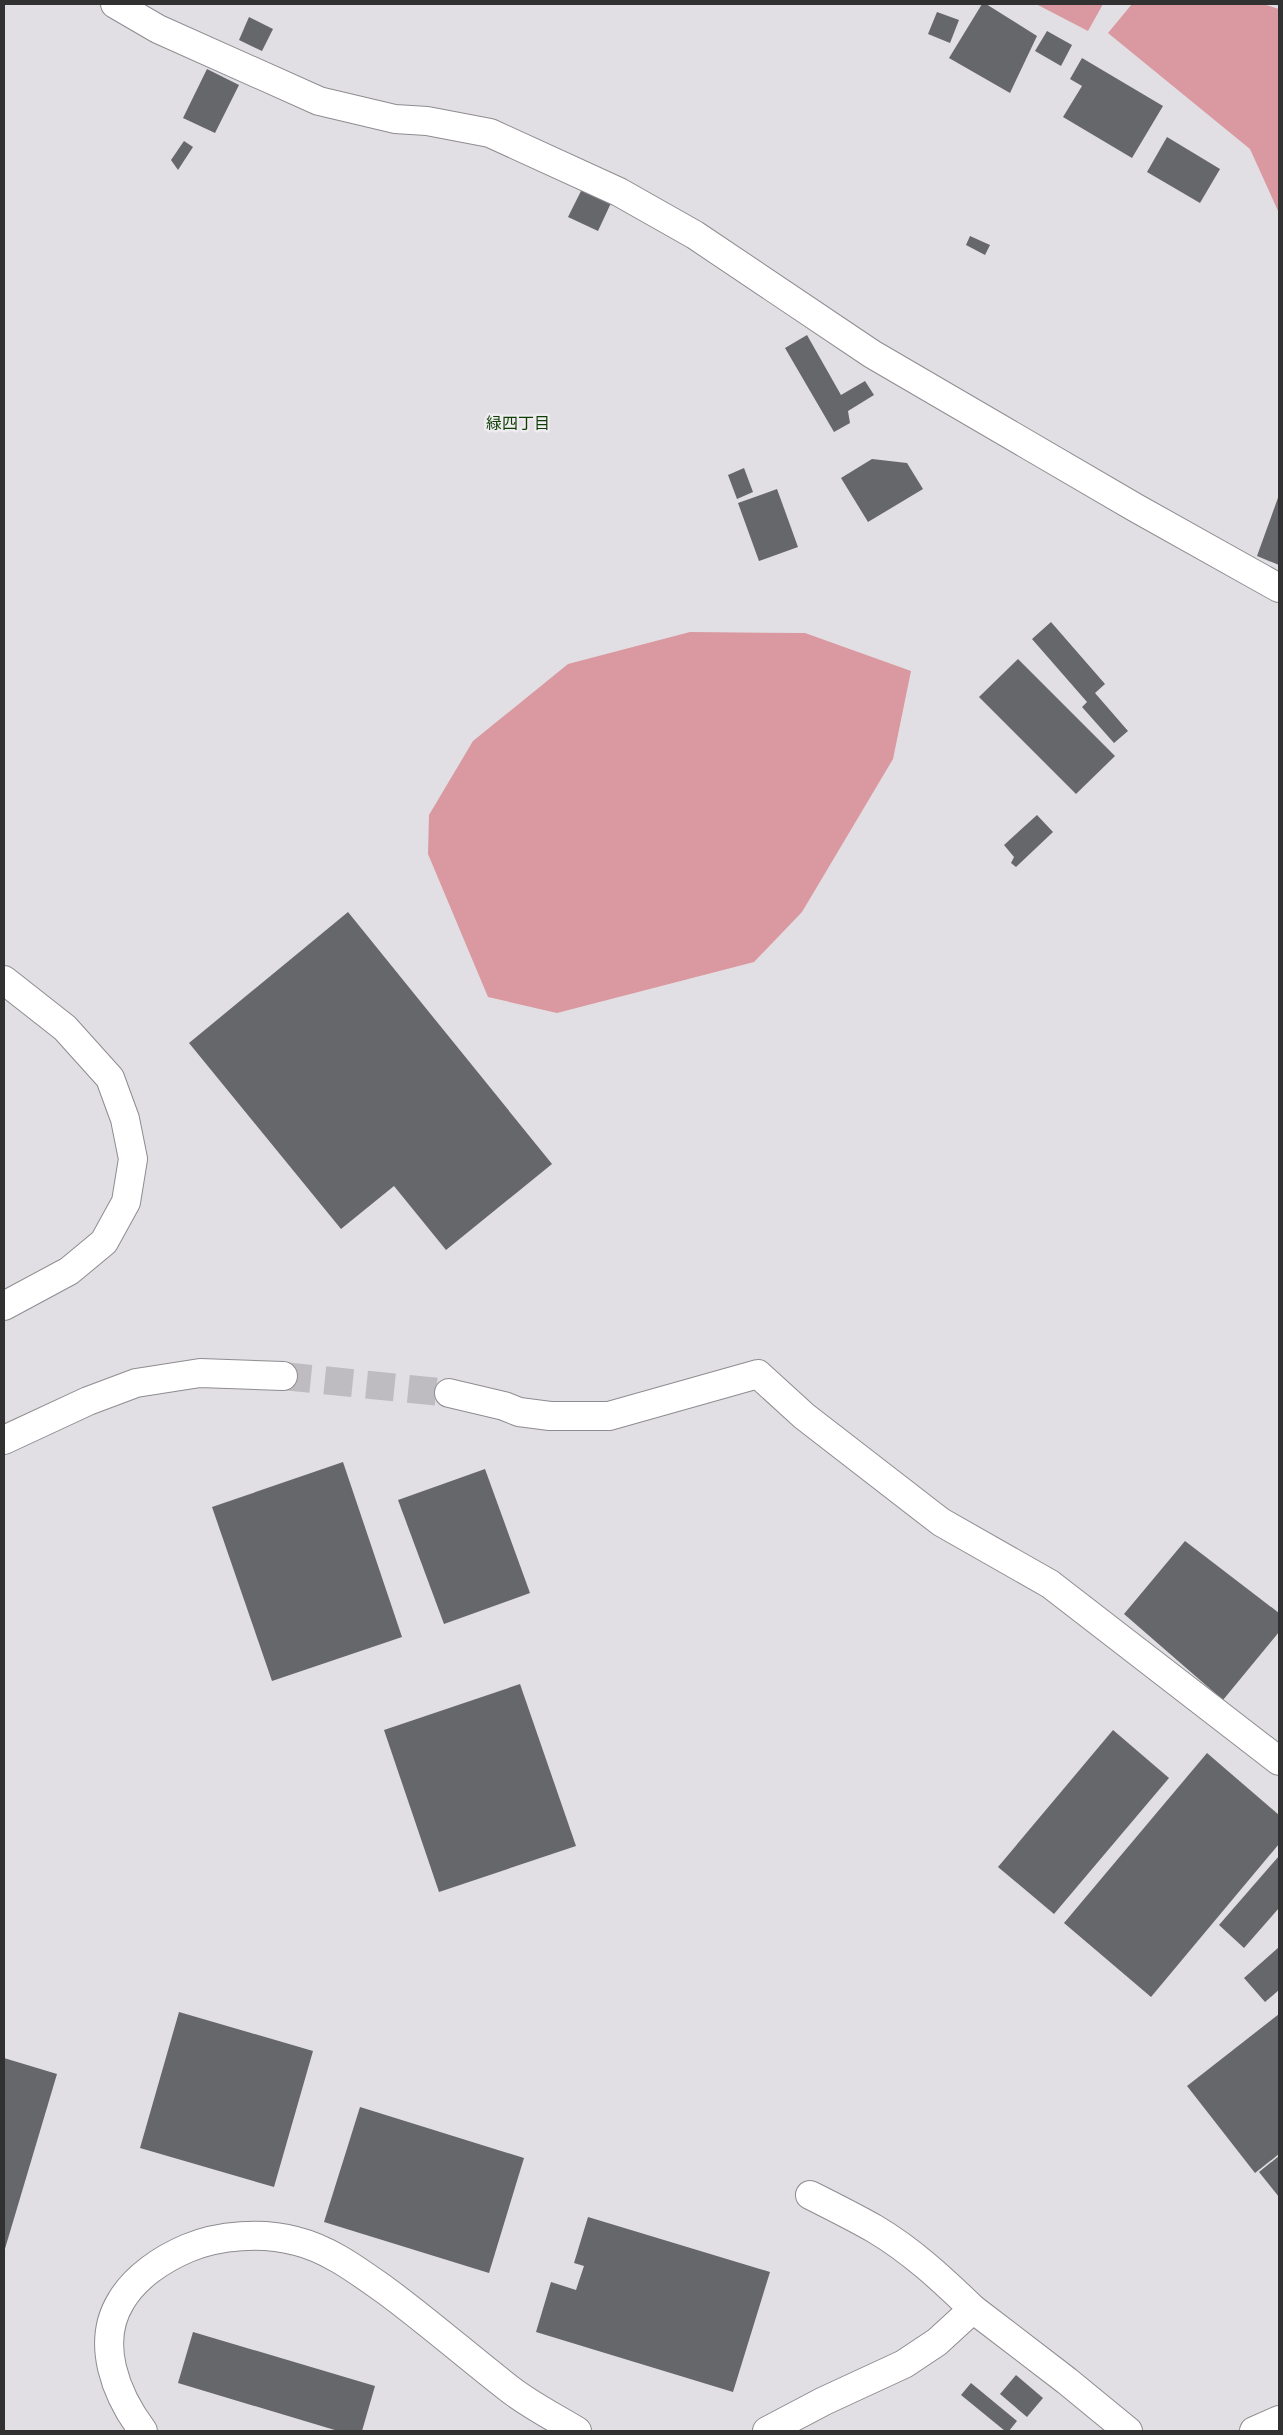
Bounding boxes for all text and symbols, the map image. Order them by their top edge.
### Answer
district label: 緑四丁目 [486,414,550,433]

